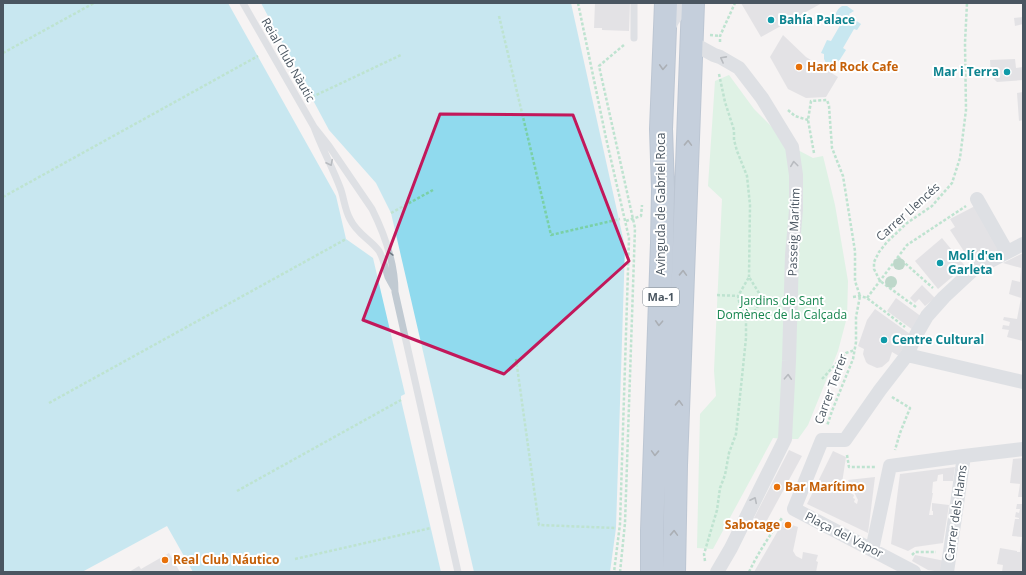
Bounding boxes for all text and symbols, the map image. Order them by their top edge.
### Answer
place label: Bahía Palace [779,11,855,28]
street label: Reial Club Nàutic [257,15,320,105]
marker: Bahía Palace [766,15,776,25]
one-way arrow [720,56,727,64]
place label: Hard Rock Cafe [807,58,898,75]
marker: Hard Rock Cafe [794,62,804,72]
place label: Mar i Terra [933,63,999,80]
one-way arrow [659,64,668,70]
marker: Mar i Terra [1002,67,1012,77]
street label: Avinguda de Gabriel Roca [652,133,669,275]
one-way arrow [683,140,692,146]
one-way arrow [325,159,332,166]
one-way arrow [790,161,799,167]
street label: Carrer Llencés [872,178,943,245]
street label: Passeig Marítim [783,187,804,277]
place label: Molí d'en Garleta [948,247,1003,278]
one-way arrow [385,250,394,257]
marker: Molí d'en Garleta [935,258,945,268]
one-way arrow [679,270,687,276]
road number: Ma-1 [643,288,679,306]
park label: Jardins de Sant Domènec de la Calçada [717,292,847,323]
one-way arrow [655,320,664,326]
place label: Centre Cultural [892,331,984,348]
marker: Centre Cultural [879,335,889,345]
street label: Carrer Terrer [810,351,851,426]
one-way arrow [784,374,792,380]
one-way arrow [674,400,683,406]
one-way arrow [651,450,660,456]
street label: Carrer dels Hams [940,463,971,562]
place label: Bar Marítimo [785,478,865,495]
marker: Bar Marítimo [772,482,782,492]
one-way arrow [750,497,757,504]
street label: Plaça del Vapor [802,507,886,562]
place label: Sabotage [725,516,780,533]
marker: Sabotage [783,520,793,530]
one-way arrow [670,530,679,536]
place label: Real Club Náutico [173,551,279,568]
marker: Real Club Náutico [160,555,170,565]

